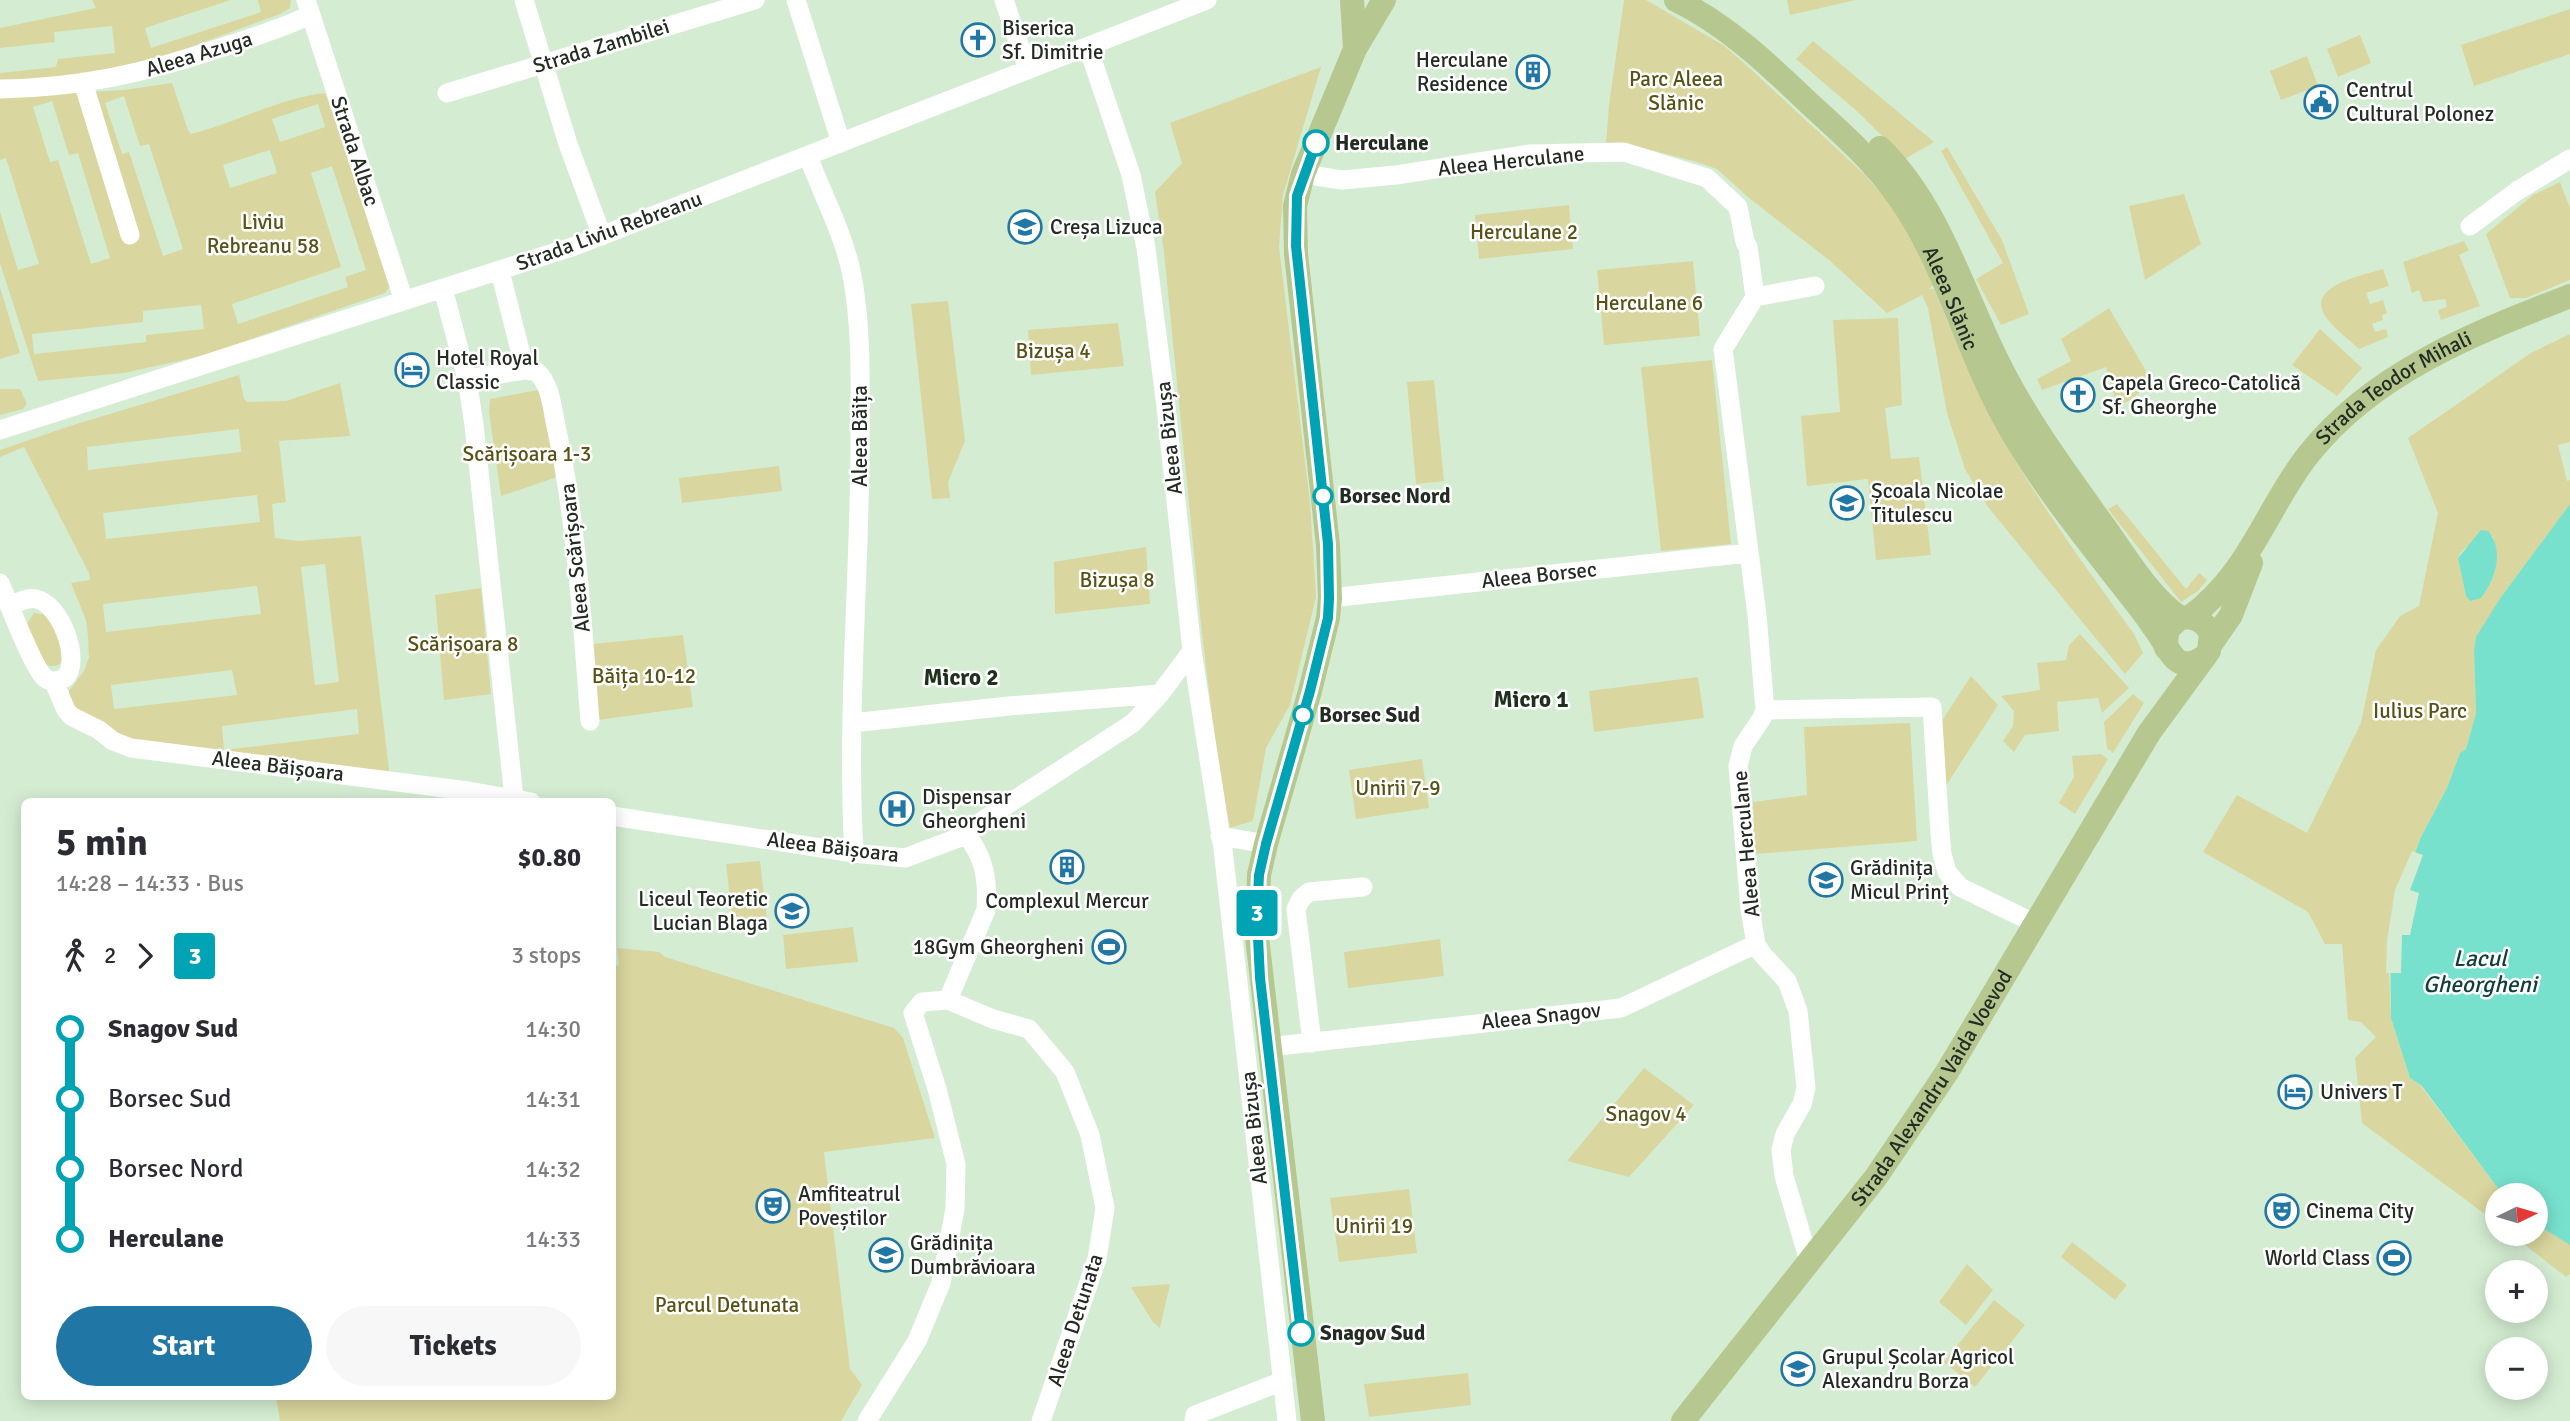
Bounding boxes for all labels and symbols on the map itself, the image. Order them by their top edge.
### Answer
street label: Strada Zambilei [530,13,672,79]
place label: Biserica Sf. Dimitrie [1002,15,1103,65]
church icon: Biserica Sf. Dimitrie [959,21,997,59]
street label: Aleea Azuga [142,25,256,83]
place label: Herculane Residence [1416,47,1508,97]
building icon: Herculane Residence [1514,53,1552,91]
park label: Parc Aleea Slănic [1629,66,1723,116]
place label: Centrul Cultural Polonez [2346,77,2494,127]
public building icon: Centrul Cultural Polonez [2302,83,2340,121]
street label: Strada Albac [325,93,385,209]
marker: Herculane [1303,130,1329,156]
place label: Herculane [1335,130,1429,156]
street label: Aleea Herculane [1437,140,1585,182]
street label: Strada Liviu Rebreanu [512,185,706,277]
school or university icon: Creșa Lizuca [1006,208,1044,246]
park label: Liviu Rebreanu 58 [207,209,319,259]
place label: Creșa Lizuca [1050,214,1163,240]
park label: Herculane 2 [1470,219,1578,245]
street label: Aleea Slănic [1917,242,1984,354]
park label: Herculane 6 [1595,290,1703,316]
street label: Strada Teodor Mihali [2310,325,2476,450]
park label: Bizușa 4 [1015,338,1091,364]
place label: Hotel Royal Classic [436,345,539,395]
hotel icon: Hotel Royal Classic [393,351,431,389]
place label: Capela Greco-Catolică Sf. Gheorghe [2102,370,2301,420]
church icon: Capela Greco-Catolică Sf. Gheorghe [2059,376,2097,414]
street label: Aleea Bizușa [1150,380,1188,496]
street label: Aleea Băița [847,385,873,487]
park label: Scărișoara 1-3 [463,441,591,467]
place label: Școala Nicolae Titulescu [1871,478,2003,528]
street label: Aleea Scărișoara [554,482,596,634]
place label: Borsec Nord [1339,483,1451,509]
school or university icon: Școala Nicolae Titulescu [1828,484,1866,522]
marker: Borsec Nord [1313,486,1333,506]
street label: Aleea Borsec [1480,556,1598,594]
park label: Bizușa 8 [1079,567,1155,593]
park label: Scărișoara 8 [408,631,518,657]
park label: Băița 10-12 [592,663,696,689]
district label: Micro 2 [923,663,999,692]
district label: Micro 1 [1493,685,1569,714]
park label: Iulius Parc [2373,698,2467,724]
place label: Borsec Sud [1319,702,1420,728]
marker: Borsec Sud [1293,705,1313,725]
street label: Aleea Băișoara [210,745,346,787]
street label: Aleea Herculane [1727,770,1765,918]
park label: Unirii 7-9 [1355,775,1441,801]
place label: Dispensar Gheorgheni [922,784,1026,834]
hospital icon: Dispensar Gheorgheni [878,790,916,828]
street label: Aleea Băișoara [765,826,901,868]
building icon: Complexul Mercur [1048,848,1086,886]
place label: Grădinița Micul Prinț [1850,855,1949,905]
school or university icon: Grădinița Micul Prinț [1807,861,1845,899]
place label: Liceul Teoretic Lucian Blaga [638,886,768,936]
place label: Complexul Mercur [985,888,1149,914]
line badge: 3 [1234,890,1280,936]
school or university icon: Liceul Teoretic Lucian Blaga [773,892,811,930]
sports icon: 18Gym Gheorgheni [1090,928,1128,966]
place label: 18Gym Gheorgheni [913,934,1084,960]
water label: Lacul Gheorgheni [2423,944,2540,999]
street label: Strada Alexandru Vaida Voevod [1845,965,2018,1211]
street label: Aleea Snagov [1480,997,1602,1035]
street label: Aleea Bizușa [1235,1070,1273,1186]
hotel icon: Univers T [2276,1073,2314,1111]
place label: Univers T [2320,1079,2403,1105]
park label: Snagov 4 [1605,1101,1687,1127]
place label: Amfiteatrul Poveștilor [798,1181,901,1231]
north arrow [2485,1183,2548,1246]
theatre icon: Amfiteatrul Poveștilor [754,1187,792,1225]
theatre icon: Cinema City [2263,1192,2301,1230]
place label: Cinema City [2306,1198,2414,1224]
park label: Unirii 19 [1335,1213,1413,1239]
place label: Grădinița Dumbrăvioara [910,1230,1036,1280]
school or university icon: Grădinița Dumbrăvioara [867,1236,905,1274]
sports icon: World Class [2375,1239,2413,1277]
place label: World Class [2265,1245,2370,1271]
street label: Aleea Detunata [1041,1251,1109,1389]
park label: Parcul Detunata [655,1292,799,1318]
marker: Snagov Sud [1288,1320,1314,1346]
place label: Snagov Sud [1320,1320,1425,1346]
place label: Grupul Școlar Agricol Alexandru Borza [1822,1344,2014,1394]
school or university icon: Grupul Școlar Agricol Alexandru Borza [1779,1350,1817,1388]

